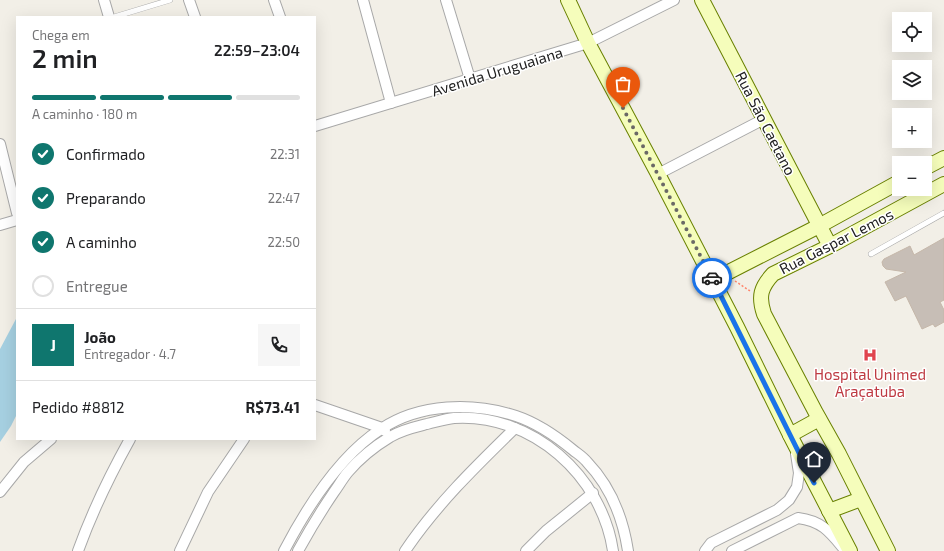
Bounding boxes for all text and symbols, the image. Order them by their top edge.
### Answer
map controls [892,12,932,196]
button: locate [892,12,932,52]
text: Chega em [32,27,90,43]
text: 22:59–23:04 [214,41,300,59]
text: 2 min [32,42,98,73]
street label: Avenida Uruguaiana [429,42,565,100]
button: layers [892,60,932,100]
pin [606,67,640,108]
street label: Rua São Caetano [732,68,800,178]
icon: bag [612,73,634,95]
text: A caminho · 180 m [32,106,137,122]
button: + [892,108,932,148]
icon: check [32,143,54,165]
text: Confirmado [66,145,145,163]
text: 22:31 [270,146,300,162]
button: − [892,156,932,196]
icon: check [32,187,54,209]
text: Preparando [66,189,146,207]
text: 22:47 [268,190,300,206]
street label: Rua Gaspar Lemos [776,204,896,278]
icon: check [32,231,54,253]
text: A caminho [66,233,137,251]
text: 22:50 [268,234,300,250]
courier [692,258,732,298]
icon: car [701,267,723,289]
text: Entregue [66,277,128,295]
button: phone [258,324,300,366]
text: João [84,328,116,346]
text: J [50,336,56,354]
text: Entregador · 4.7 [84,346,176,362]
hospital icon: Hospital Unimed Araçatuba [862,347,878,363]
place label: Hospital Unimed Araçatuba [814,365,926,401]
text: Pedido #8812 [32,398,124,416]
text: R$73.41 [246,398,300,416]
pin [797,442,831,483]
icon: home [803,448,825,470]

